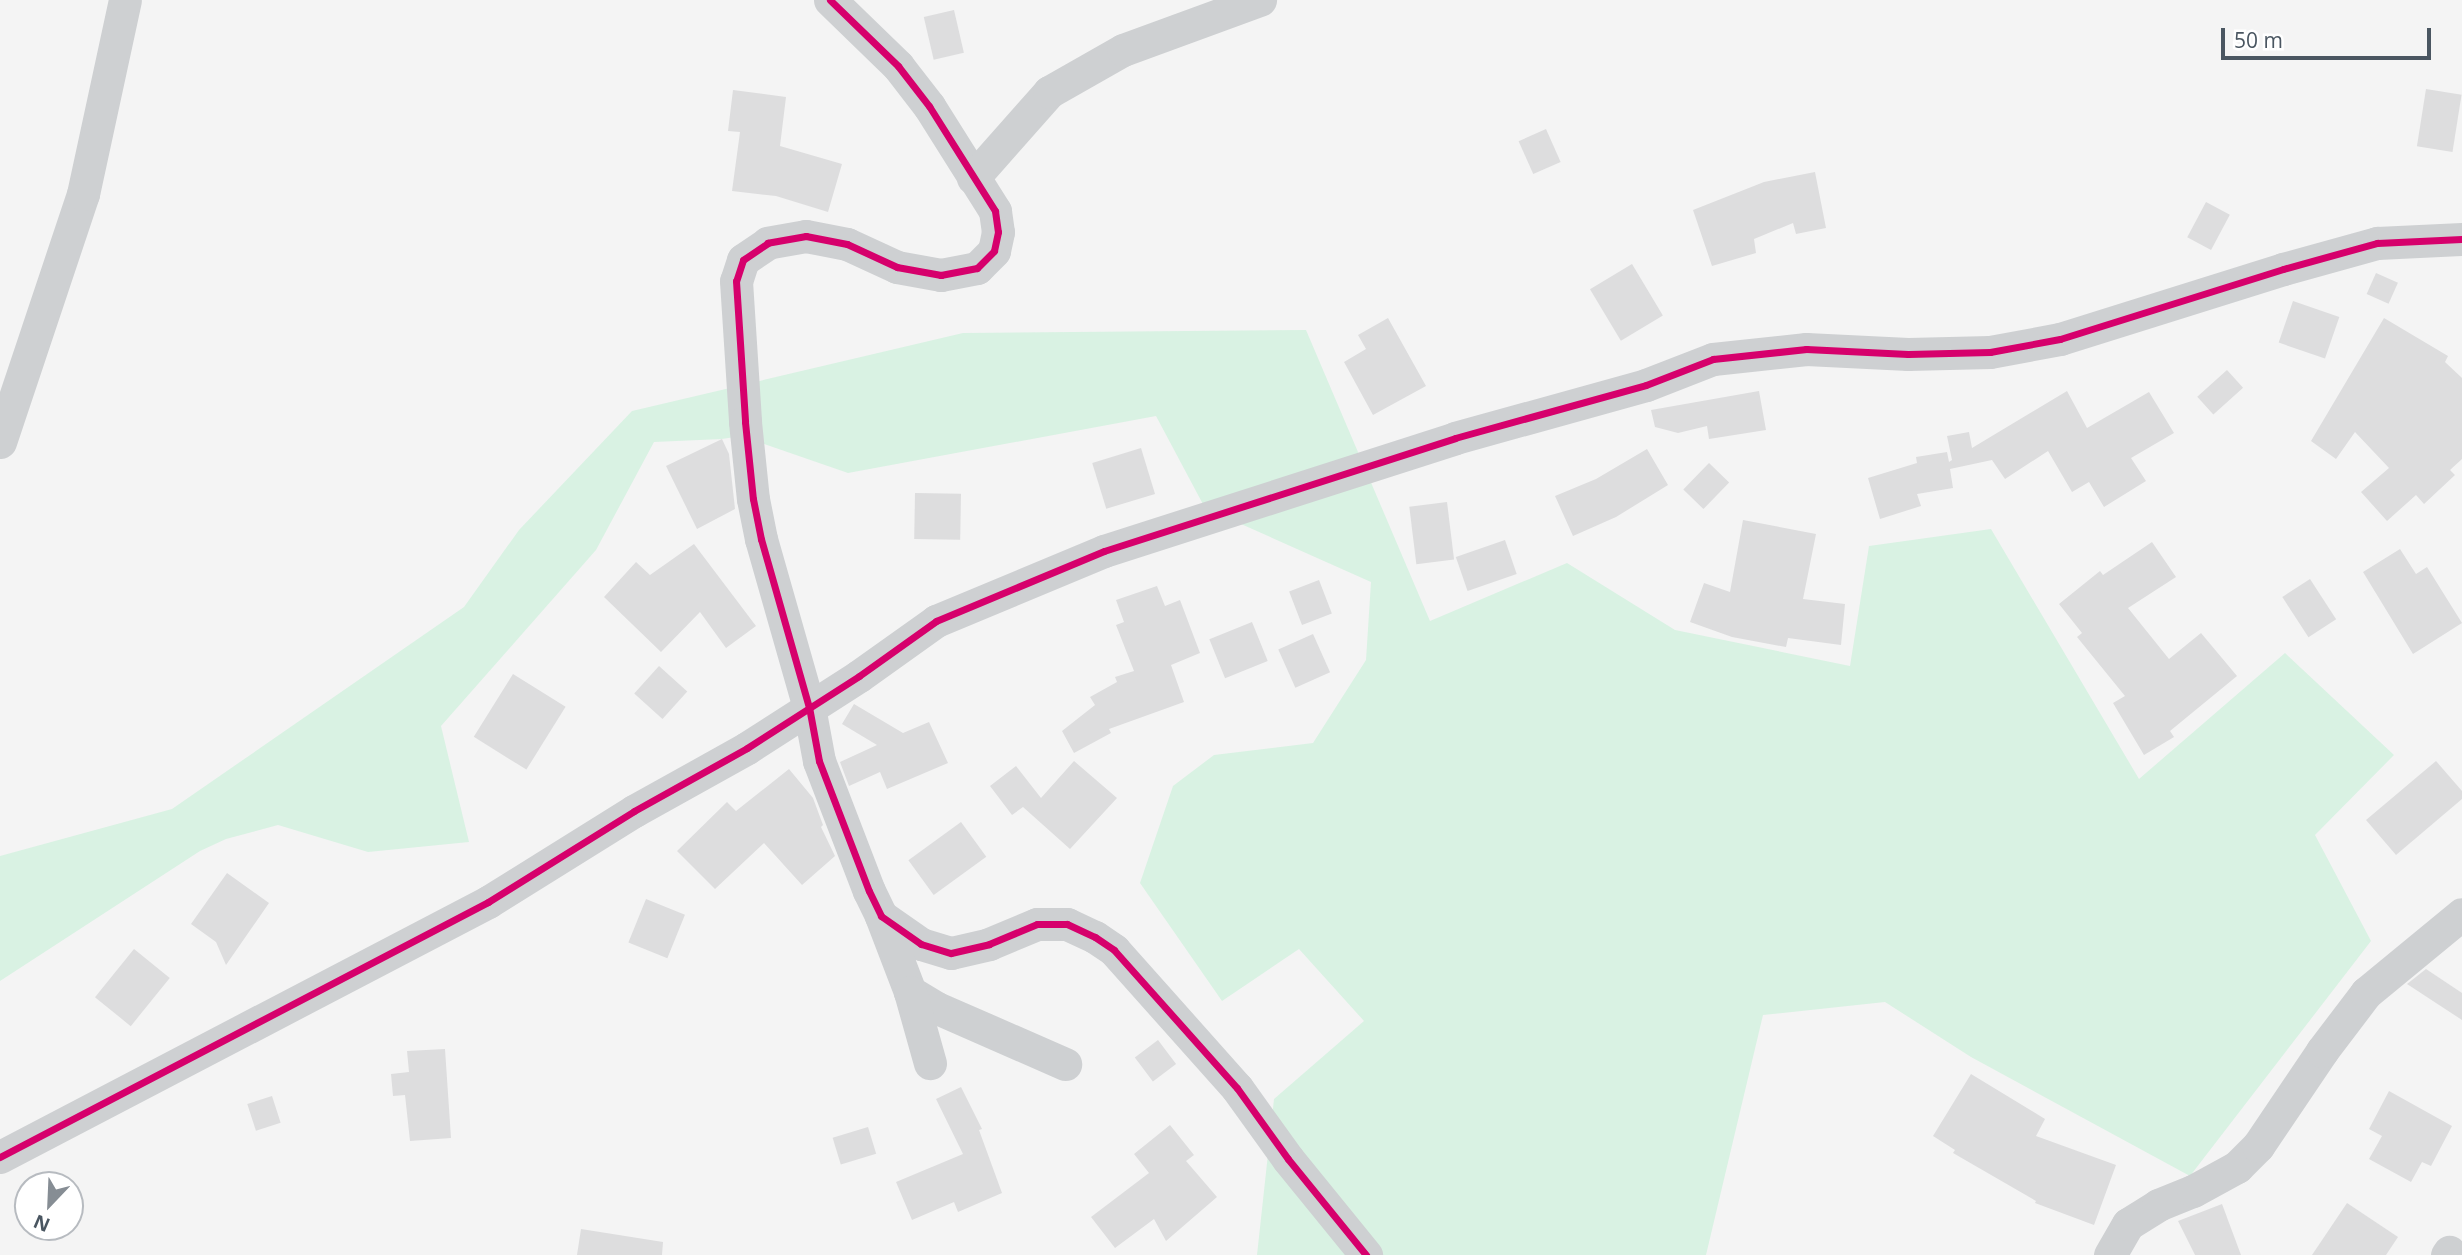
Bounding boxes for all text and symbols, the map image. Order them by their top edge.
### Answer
scale bar [2224,14,2434,58]
text: 50 m [2234,26,2283,54]
north arrow [14,1171,84,1241]
text: N [29,1209,54,1238]

